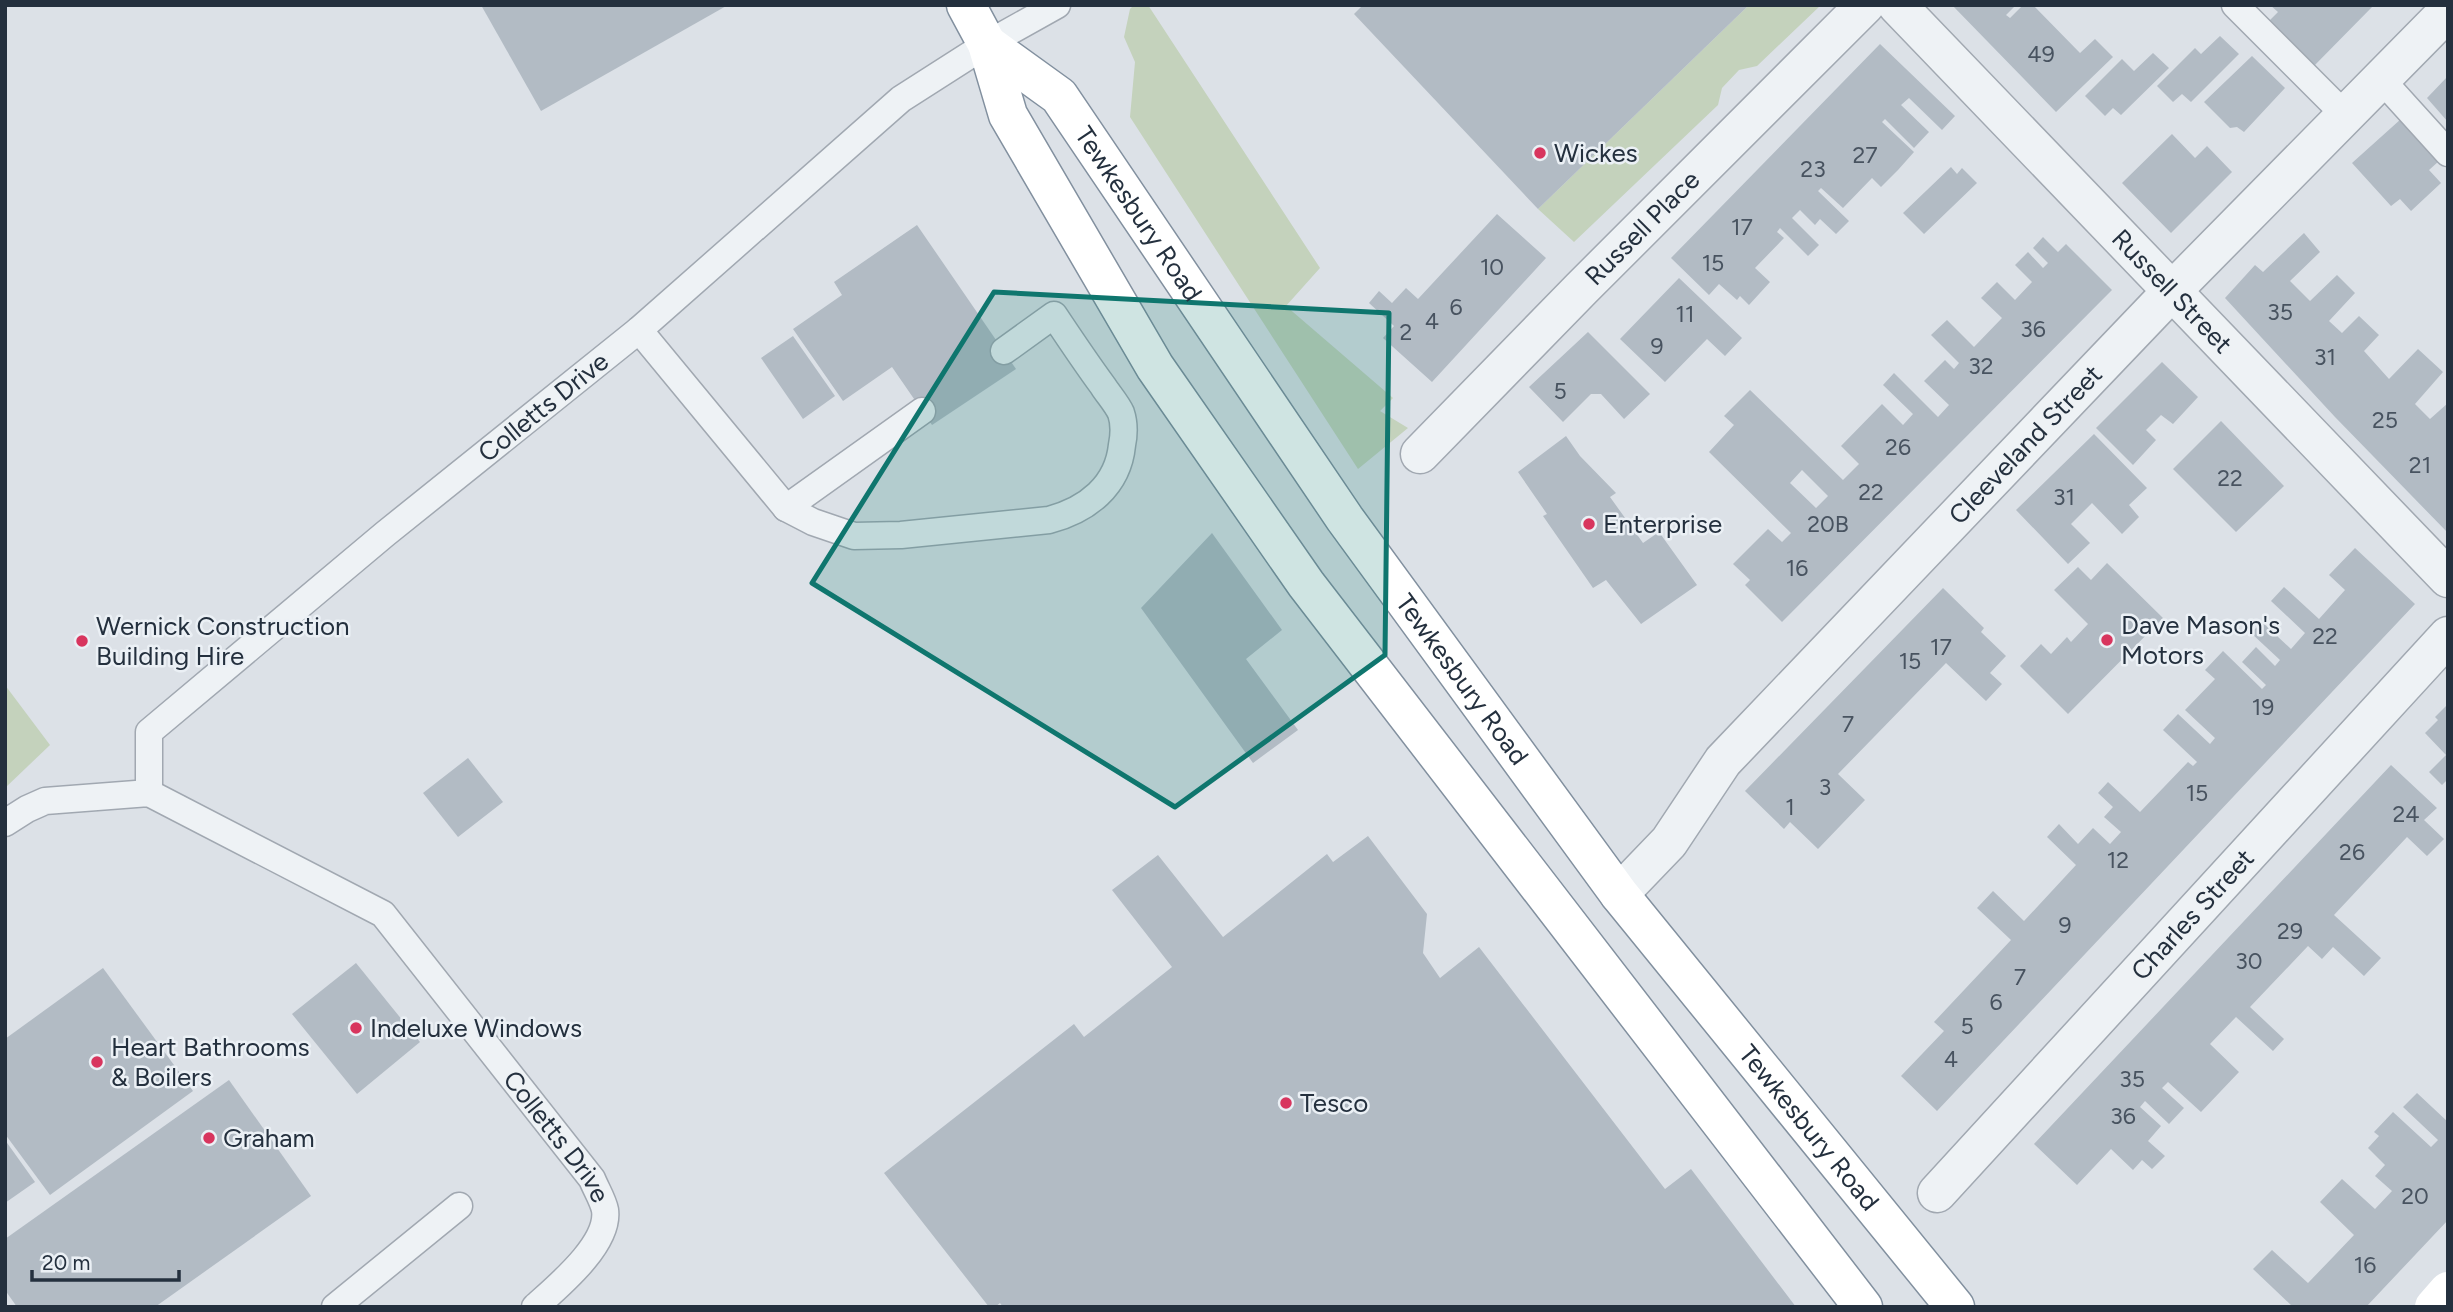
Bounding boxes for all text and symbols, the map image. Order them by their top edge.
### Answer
house number: 49 [2027,40,2055,68]
street label: Tewkesbury Road [1068,120,1209,307]
place label: Wickes [1554,137,1638,169]
house number: 27 [1852,141,1878,169]
marker: Wickes [1532,145,1548,161]
house number: 23 [1800,155,1826,183]
street label: Russell Place [1578,164,1706,292]
house number: 17 [1731,213,1753,241]
street label: Russell Street [2105,222,2239,360]
house number: 15 [1702,249,1724,277]
house number: 10 [1480,253,1504,281]
house number: 6 [1449,293,1463,321]
house number: 35 [2267,298,2293,326]
house number: 11 [1676,300,1695,328]
house number: 4 [1425,307,1439,335]
house number: 36 [2020,315,2046,343]
house number: 2 [1400,318,1412,346]
house number: 9 [1650,332,1664,360]
house number: 31 [2314,343,2336,371]
street label: Colletts Drive [472,345,615,469]
house number: 32 [1968,352,1994,380]
street label: Cleeveland Street [1942,358,2109,531]
house number: 5 [1553,377,1567,405]
house number: 25 [2372,406,2398,434]
house number: 26 [1885,433,1911,461]
house number: 21 [2409,451,2431,479]
house number: 22 [2217,464,2243,492]
house number: 22 [1858,478,1884,506]
house number: 31 [2053,483,2075,511]
place label: Enterprise [1603,508,1722,540]
house number: 20B [1807,510,1849,538]
marker: Enterprise [1581,516,1597,532]
house number: 16 [1786,554,1808,582]
street label: Tewkesbury Road [1389,587,1535,771]
place label: Dave Mason's Motors [2121,609,2280,671]
place label: Wernick Construction Building Hire [96,610,350,672]
house number: 22 [2312,622,2338,650]
marker: Dave Mason's Motors [2099,632,2115,648]
marker: Wernick Construction Building Hire [74,633,90,649]
house number: 17 [1930,633,1952,661]
house number: 15 [1899,647,1921,675]
house number: 19 [2252,693,2274,721]
house number: 7 [1842,710,1854,738]
house number: 3 [1819,773,1831,801]
house number: 15 [2186,779,2208,807]
house number: 1 [1785,793,1795,821]
house number: 24 [2392,800,2420,828]
house number: 26 [2339,838,2365,866]
street label: Charles Street [2124,842,2261,987]
house number: 12 [2107,846,2129,874]
house number: 9 [2058,911,2072,939]
house number: 29 [2277,917,2303,945]
house number: 30 [2235,947,2263,975]
house number: 7 [2014,963,2026,991]
house number: 6 [1989,988,2003,1016]
place label: Indeluxe Windows [370,1012,582,1044]
house number: 5 [1960,1012,1974,1040]
marker: Indeluxe Windows [348,1020,364,1036]
place label: Heart Bathrooms & Boilers [111,1031,310,1093]
street label: Tewkesbury Road [1732,1038,1886,1217]
house number: 4 [1944,1045,1958,1073]
marker: Heart Bathrooms & Boilers [89,1054,105,1070]
street label: Colletts Drive [496,1064,617,1208]
house number: 35 [2119,1065,2145,1093]
place label: Tesco [1300,1087,1368,1119]
marker: Tesco [1278,1095,1294,1111]
house number: 36 [2110,1102,2136,1130]
place label: Graham [223,1122,315,1154]
marker: Graham [201,1130,217,1146]
house number: 20 [2401,1182,2429,1210]
scale bar [32,1238,178,1282]
text: 20 m [42,1250,90,1275]
house number: 16 [2354,1251,2376,1279]

